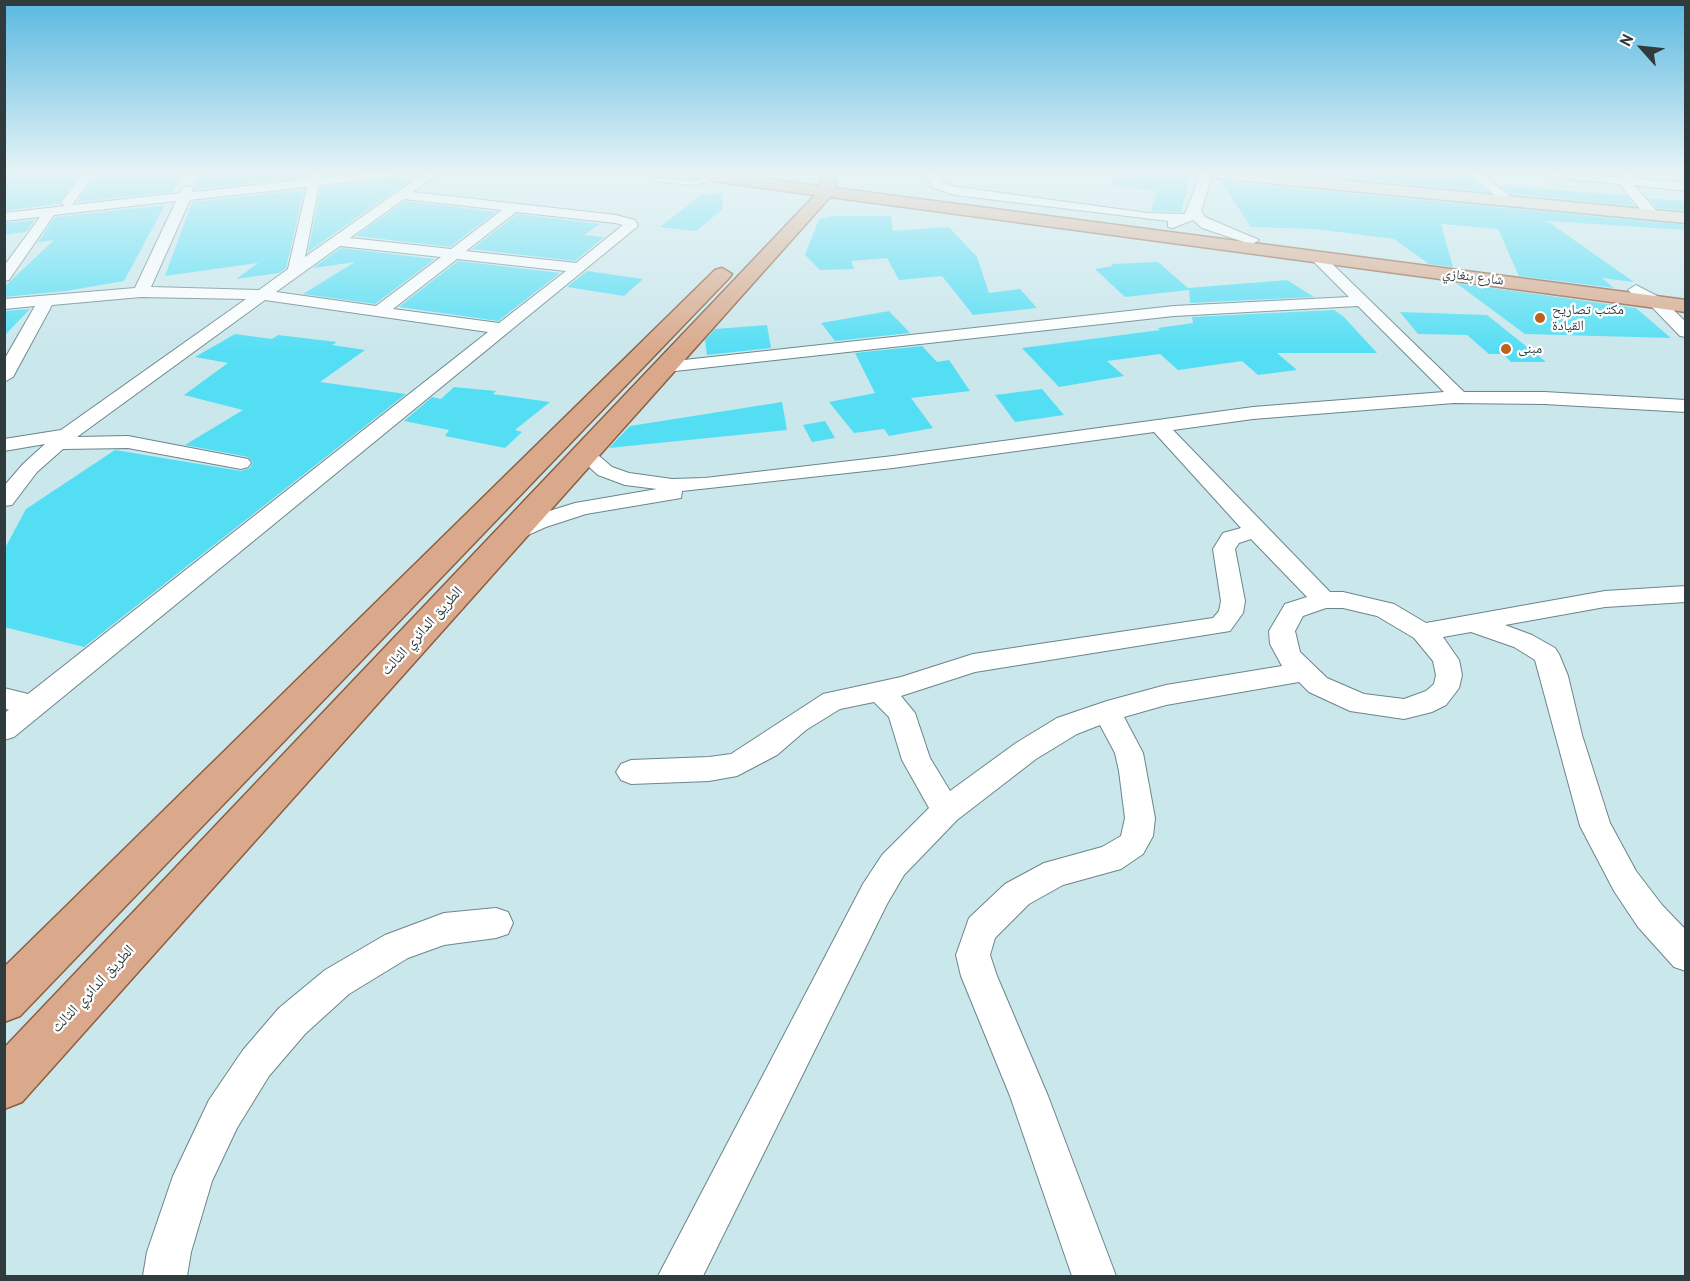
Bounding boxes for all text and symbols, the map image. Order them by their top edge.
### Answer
north arrow [1612,18,1672,78]
text: N [1615,31,1637,49]
street label: شارع بنغازي [1441,265,1505,289]
place label: مكتب تصاريح القيادة [1552,302,1624,334]
marker: مكتب تصاريح القيادة [1533,311,1547,325]
place label: مبنى [1518,341,1542,357]
marker: مبنى [1499,342,1513,356]
street label: الطريق الدائري الثالث [377,583,467,679]
street label: الطريق الدائري الثالث [48,941,138,1037]

